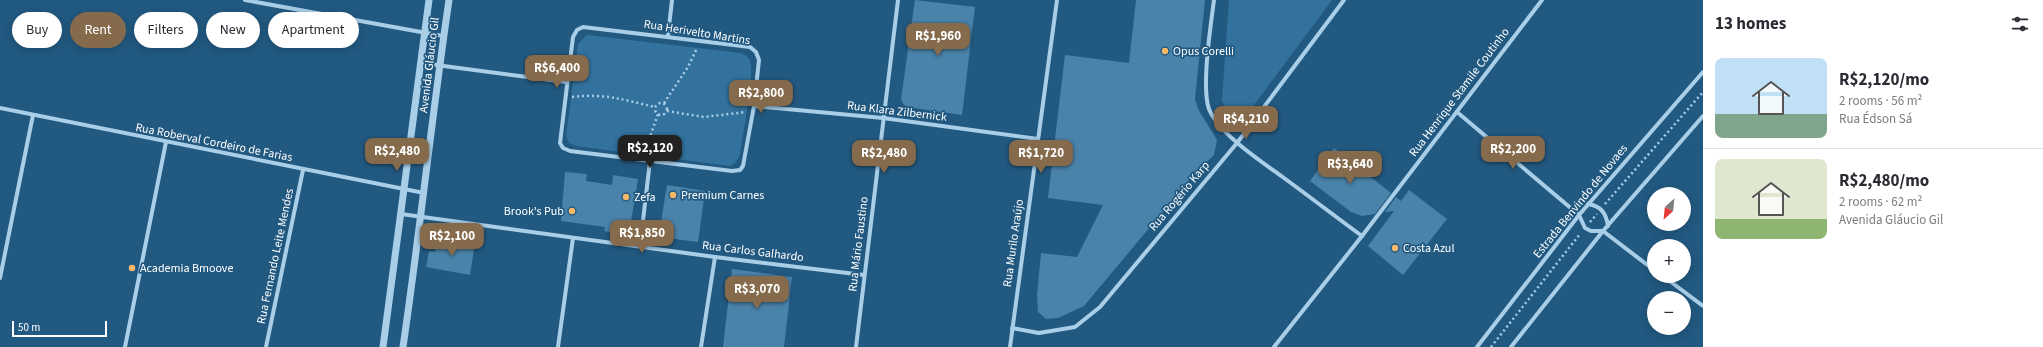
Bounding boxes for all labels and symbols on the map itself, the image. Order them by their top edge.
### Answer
street label: Avenida Gláucio Gil [415,16,444,114]
street label: Rua Herivelto Martins [642,16,751,49]
pin: R$1,960 [901,23,975,57]
street label: Rua Henrique Stamile Coutinho [1405,24,1514,160]
place label: Opus Corelli [1173,43,1234,60]
marker: Opus Corelli [1160,46,1170,56]
pin: R$6,400 [520,55,594,89]
pin: R$2,800 [724,80,798,114]
street label: Rua Klara Zilbernick [846,97,948,126]
pin: R$4,210 [1209,106,1283,140]
street label: Rua Roberval Cordeiro de Farias [134,119,294,166]
pin: R$2,120 [613,135,687,169]
pin: R$2,200 [1476,136,1550,170]
pin: R$2,480 [360,138,434,172]
pin: R$2,480 [847,140,921,174]
pin: R$1,720 [1004,140,1078,174]
street label: Estrada Benvindo de Novaes [1529,141,1632,262]
pin: R$3,640 [1313,151,1387,185]
street label: Rua Rogério Karp [1145,157,1214,235]
street label: Rua Fernando Leite Mendes [253,187,298,325]
place label: Premium Carnes [681,187,764,204]
north arrow [1647,187,1691,231]
place label: Zefa [634,189,655,206]
marker: Premium Carnes [668,190,678,200]
marker: Zefa [621,192,631,202]
street label: Rua Mário Faustino [844,196,873,293]
street label: Rua Murilo Araújo [999,198,1028,288]
place label: Brook's Pub [504,203,564,220]
marker: Brook's Pub [567,206,577,216]
pin: R$1,850 [605,220,679,254]
pin: R$2,100 [415,223,489,257]
street label: Rua Carlos Galhardo [701,237,805,266]
place label: Costa Azul [1403,240,1454,257]
marker: Costa Azul [1390,243,1400,253]
place label: Academia Bmoove [140,260,233,277]
marker: Academia Bmoove [127,263,137,273]
pin: R$3,070 [720,276,794,310]
scale bar [12,319,107,338]

